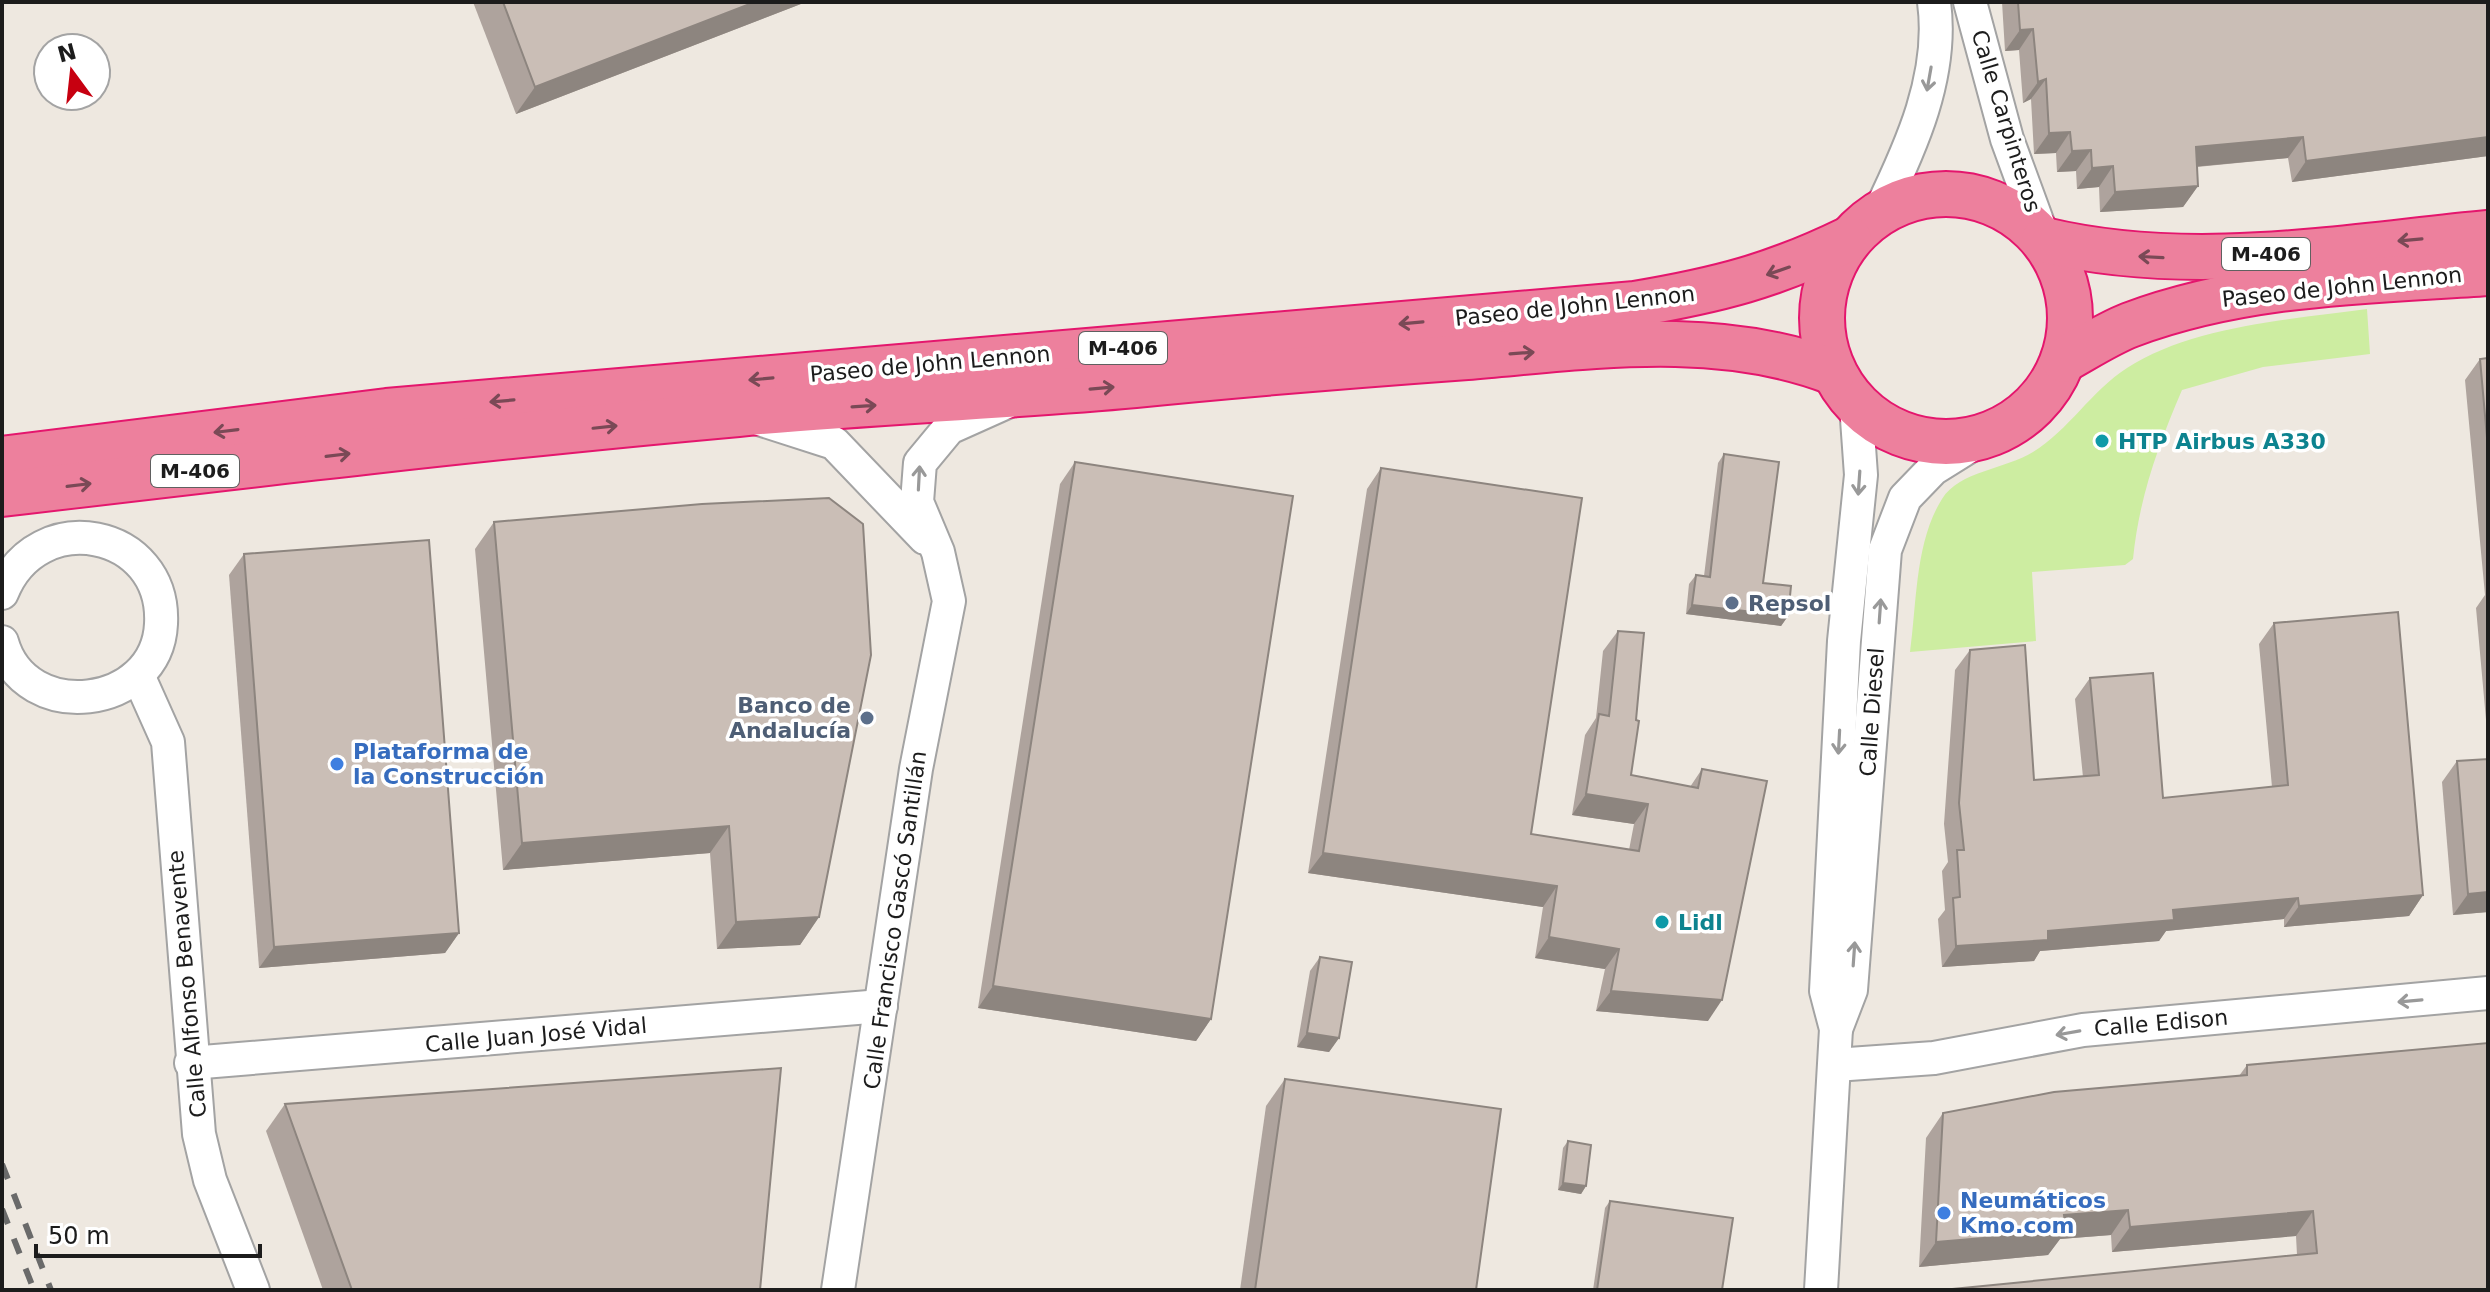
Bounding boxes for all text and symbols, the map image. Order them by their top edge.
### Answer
street label: Calle Carpinteros [1966,27,2046,215]
north arrow [32,32,112,112]
text: N [55,39,79,68]
one-way arrow [1921,66,1936,92]
one-way arrow [2397,233,2424,248]
road number: M-406 [2222,238,2310,270]
one-way arrow [2138,249,2165,264]
street label: Paseo de John Lennon [2221,262,2463,312]
one-way arrow [1766,265,1791,279]
street label: Paseo de John Lennon [1454,281,1696,331]
one-way arrow [1398,316,1425,331]
road number: M-406 [1079,332,1167,364]
street label: Paseo de John Lennon [809,341,1051,387]
one-way arrow [1508,345,1535,360]
one-way arrow [748,372,775,387]
one-way arrow [1089,380,1115,395]
one-way arrow [489,394,516,409]
one-way arrow [850,398,877,413]
one-way arrow [591,420,618,435]
one-way arrow [214,424,239,439]
place label: HTP Airbus A330 [2118,429,2326,454]
marker: HTP Airbus A330 [2093,432,2111,450]
one-way arrow [324,447,351,462]
road number: M-406 [151,455,239,487]
one-way arrow [912,465,927,492]
one-way arrow [1851,469,1866,496]
one-way arrow [66,477,92,492]
place label: Repsol [1748,591,1831,616]
marker: Repsol [1723,594,1741,612]
one-way arrow [1873,598,1888,625]
street label: Calle Diesel [1855,647,1889,777]
place label: Banco de Andalucía [729,693,851,743]
marker: Banco de Andalucía [858,709,876,727]
one-way arrow [1831,728,1846,755]
place label: Plataforma de la Construcción [353,739,545,789]
street label: Calle Francisco Gascó Santillán [859,749,931,1091]
marker: Plataforma de la Construcción [328,755,346,773]
street label: Calle Alfonso Benavente [163,849,211,1119]
place label: Lidl [1678,910,1723,935]
marker: Lidl [1653,913,1671,931]
one-way arrow [1847,941,1862,968]
one-way arrow [2397,993,2424,1008]
street label: Calle Edison [2093,1005,2229,1041]
street label: Calle Juan José Vidal [424,1013,648,1057]
one-way arrow [2056,1026,2081,1041]
place label: Neumáticos Kmo.com [1960,1188,2106,1238]
marker: Neumáticos Kmo.com [1935,1204,1953,1222]
scale bar [36,1208,260,1258]
text: 50 m [48,1222,110,1250]

